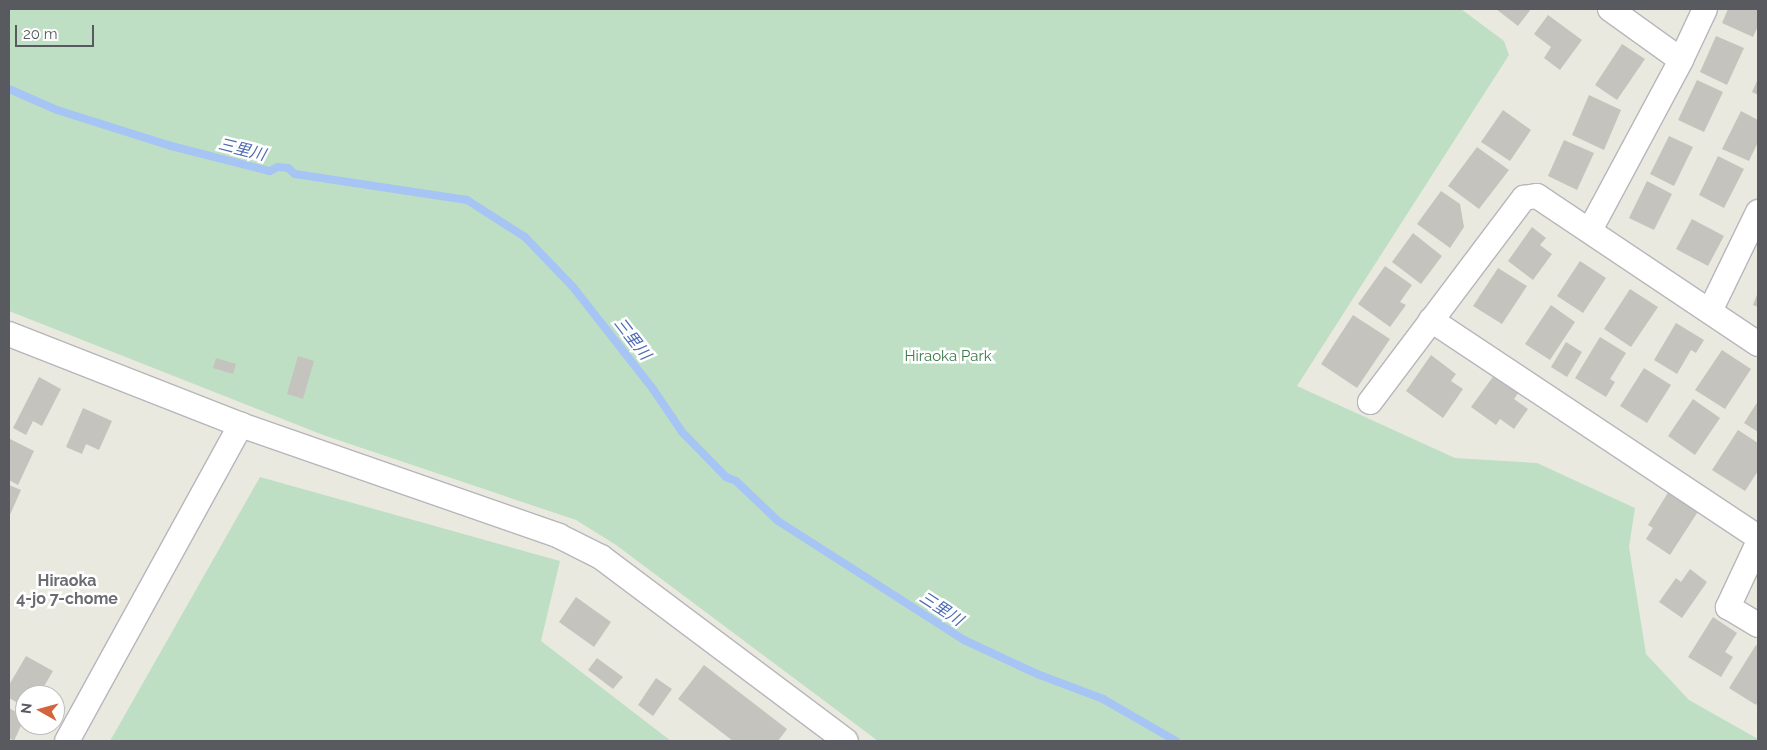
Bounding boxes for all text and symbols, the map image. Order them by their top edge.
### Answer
scale bar [18,15,96,47]
text: 20 m [23,25,58,43]
water label: 三里川 [216,135,268,165]
water label: 三里川 [610,314,654,364]
park label: Hiraoka Park [904,348,992,366]
district label: Hiraoka 4-jo 7-chome [16,571,118,609]
water label: 三里川 [916,588,966,630]
north arrow [15,685,65,735]
text: N [18,702,35,715]

